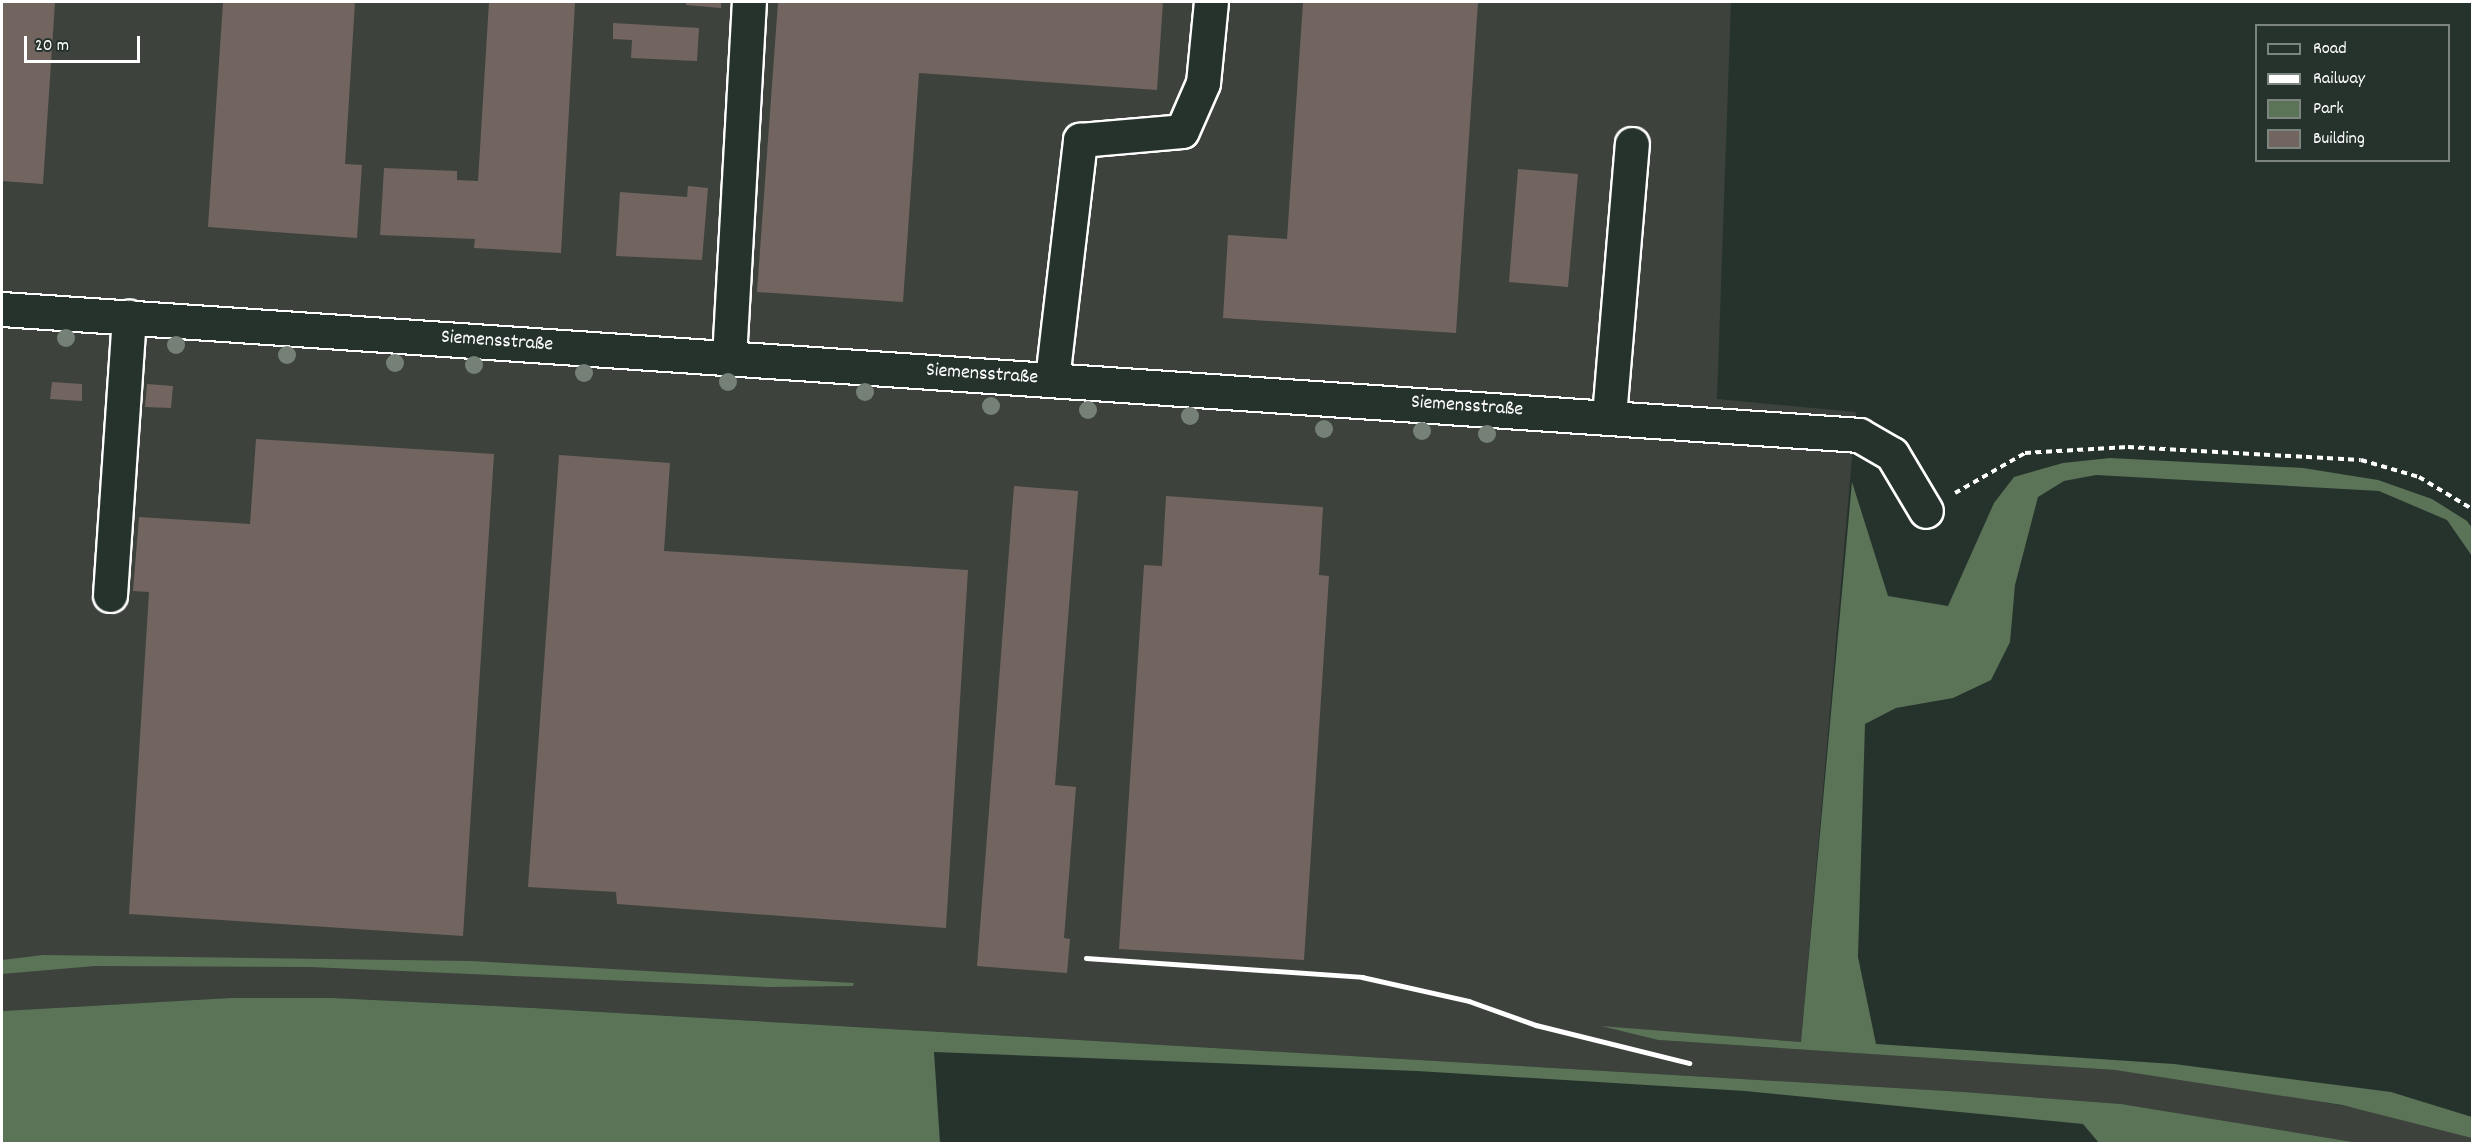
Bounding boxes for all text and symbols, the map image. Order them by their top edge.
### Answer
scale bar [27,24,142,62]
legend [2255,24,2450,162]
text: 20 m [35,34,69,59]
text: Road [2313,37,2347,62]
text: Railway [2313,67,2365,92]
text: Park [2313,97,2344,122]
text: Building [2313,127,2365,152]
street label: Siemensstraße [440,326,554,358]
street label: Siemensstraße [925,359,1039,391]
street label: Siemensstraße [1410,391,1524,423]

